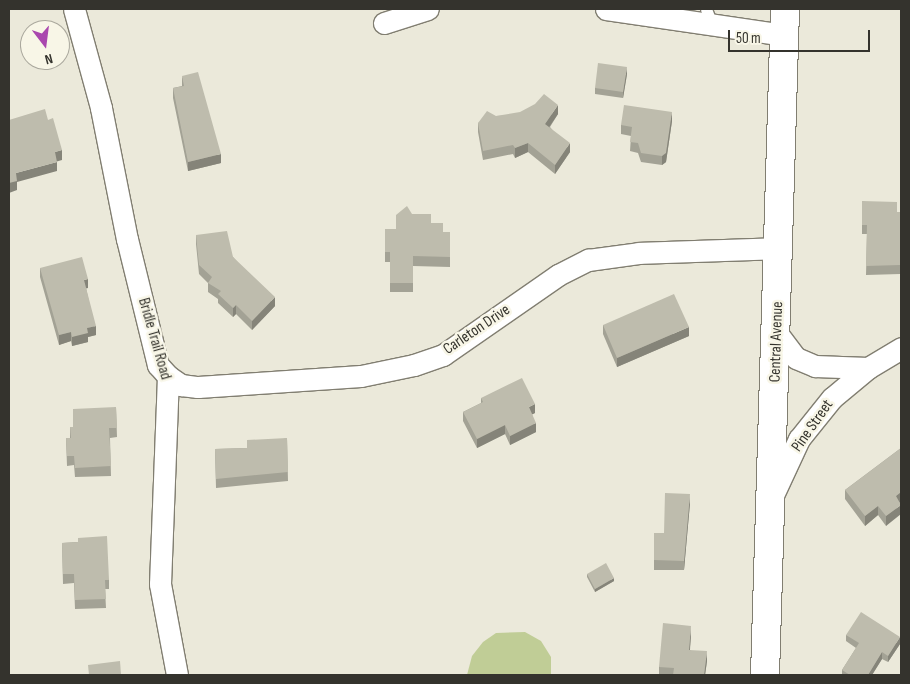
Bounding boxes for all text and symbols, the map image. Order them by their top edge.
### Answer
north arrow [20,20,70,70]
scale bar [730,20,872,52]
text: 50 m [736,29,761,48]
text: N [43,50,55,68]
street label: Bridle Trail Road [133,296,175,382]
street label: Carleton Drive [440,301,514,359]
street label: Central Avenue [766,301,788,383]
street label: Pine Street [788,396,838,456]

